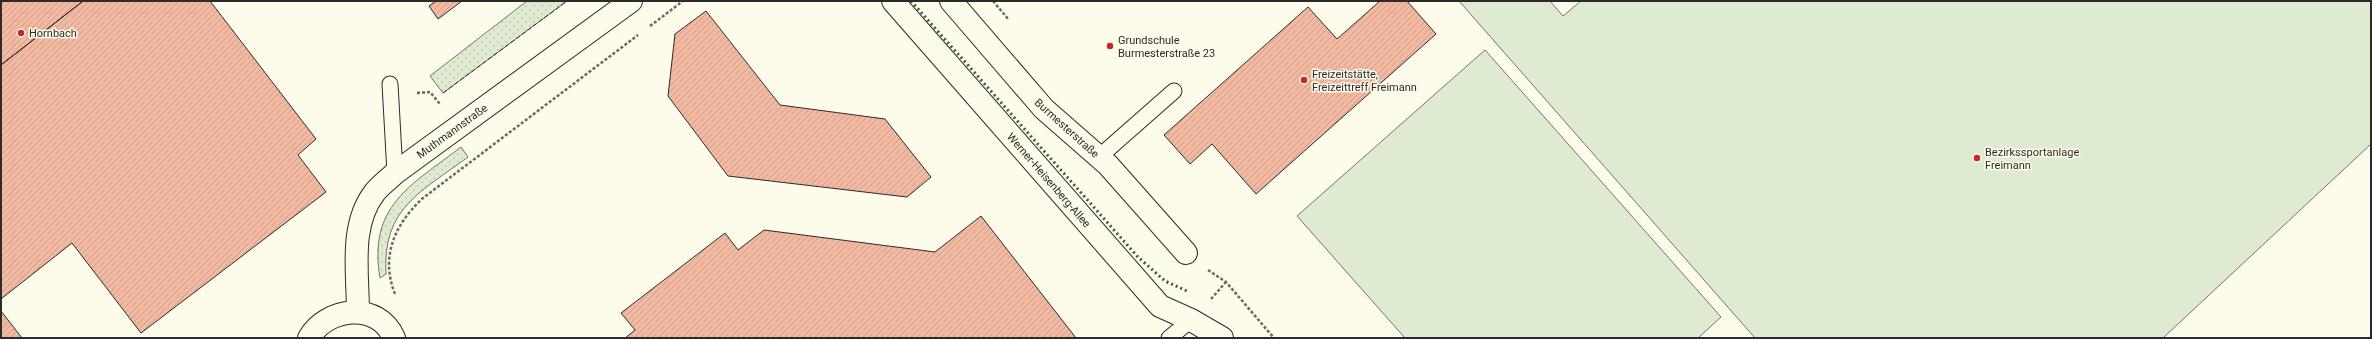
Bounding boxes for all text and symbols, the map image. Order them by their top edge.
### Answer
place label: Hornbach [29,27,77,40]
marker: Hornbach [16,28,26,38]
place label: Grundschule Burmesterstraße 23 [1118,34,1215,60]
marker: Grundschule Burmesterstraße 23 [1105,41,1115,51]
place label: Freizeitstätte, Freizeittreff Freimann [1312,68,1417,94]
marker: Freizeitstätte, Freizeittreff Freimann [1299,75,1309,85]
street label: Burmesterstraße [1032,96,1102,161]
street label: Muthmannstraße [414,101,490,161]
street label: Werner-Heisenberg-Allee [1004,130,1093,230]
place label: Bezirkssportanlage Freimann [1985,146,2079,172]
marker: Bezirkssportanlage Freimann [1972,153,1982,163]

